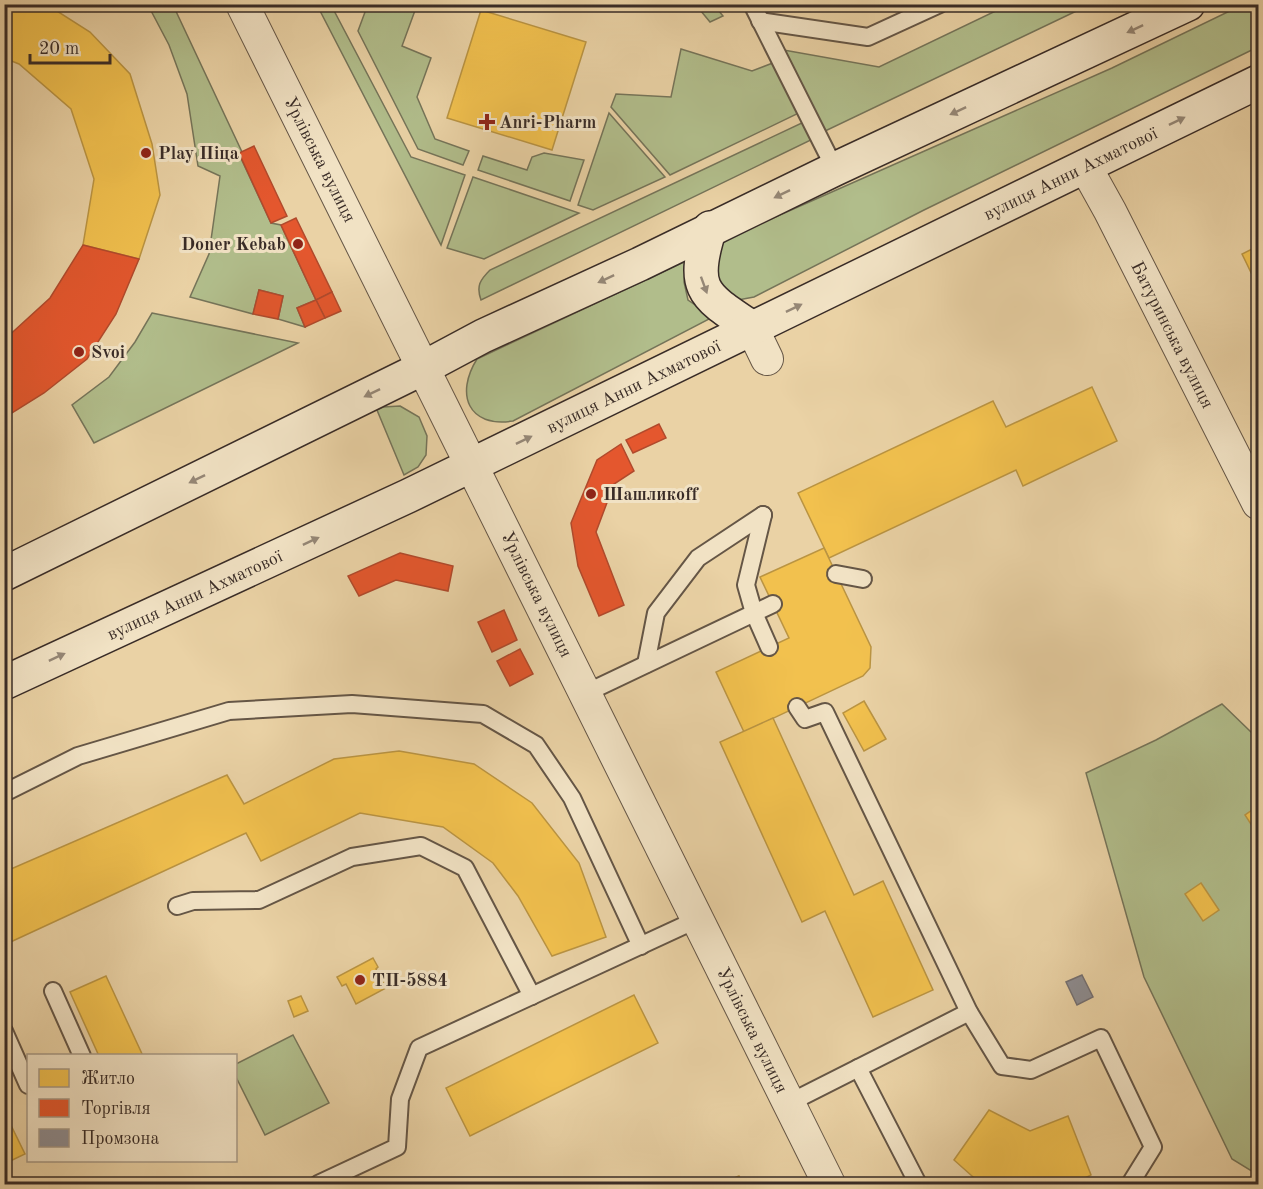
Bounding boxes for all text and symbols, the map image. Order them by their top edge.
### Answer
one-way arrow [1127,25,1144,34]
scale bar [30,27,110,65]
text: 20 m [39,40,79,58]
street label: Урлівська вулиця [280,94,358,225]
one-way arrow [950,107,967,116]
place label: Anri-Pharm [499,114,596,132]
marker: Anri-Pharm [480,115,494,129]
one-way arrow [1168,117,1186,127]
street label: вулиця Анни Ахматової [981,124,1161,224]
place label: Play Піца [158,145,239,163]
marker: Play Піца [139,146,153,160]
one-way arrow [773,189,790,199]
place label: Doner Kebab [181,236,286,254]
marker: Doner Kebab [291,237,305,251]
street label: Батуринська вулиця [1127,259,1216,411]
one-way arrow [598,275,615,284]
one-way arrow [700,276,710,294]
one-way arrow [785,303,802,313]
street label: вулиця Анни Ахматової [544,337,724,437]
place label: Svoi [91,344,125,362]
marker: Svoi [72,345,86,359]
one-way arrow [364,388,381,397]
one-way arrow [516,435,533,444]
one-way arrow [189,474,206,484]
place label: Шашликоff [603,486,699,504]
marker: Шашликоff [584,487,598,501]
street label: Урлівська вулиця [498,529,575,661]
one-way arrow [302,536,319,545]
street label: вулиця Анни Ахматової [105,547,285,644]
one-way arrow [49,652,67,662]
street label: Урлівська вулиця [713,965,790,1096]
place label: ТП-5884 [372,972,448,990]
marker: ТП-5884 [353,973,367,987]
legend [27,1054,237,1162]
text: Житло [81,1070,135,1088]
text: Торгівля [81,1100,151,1118]
text: Промзона [81,1130,159,1148]

